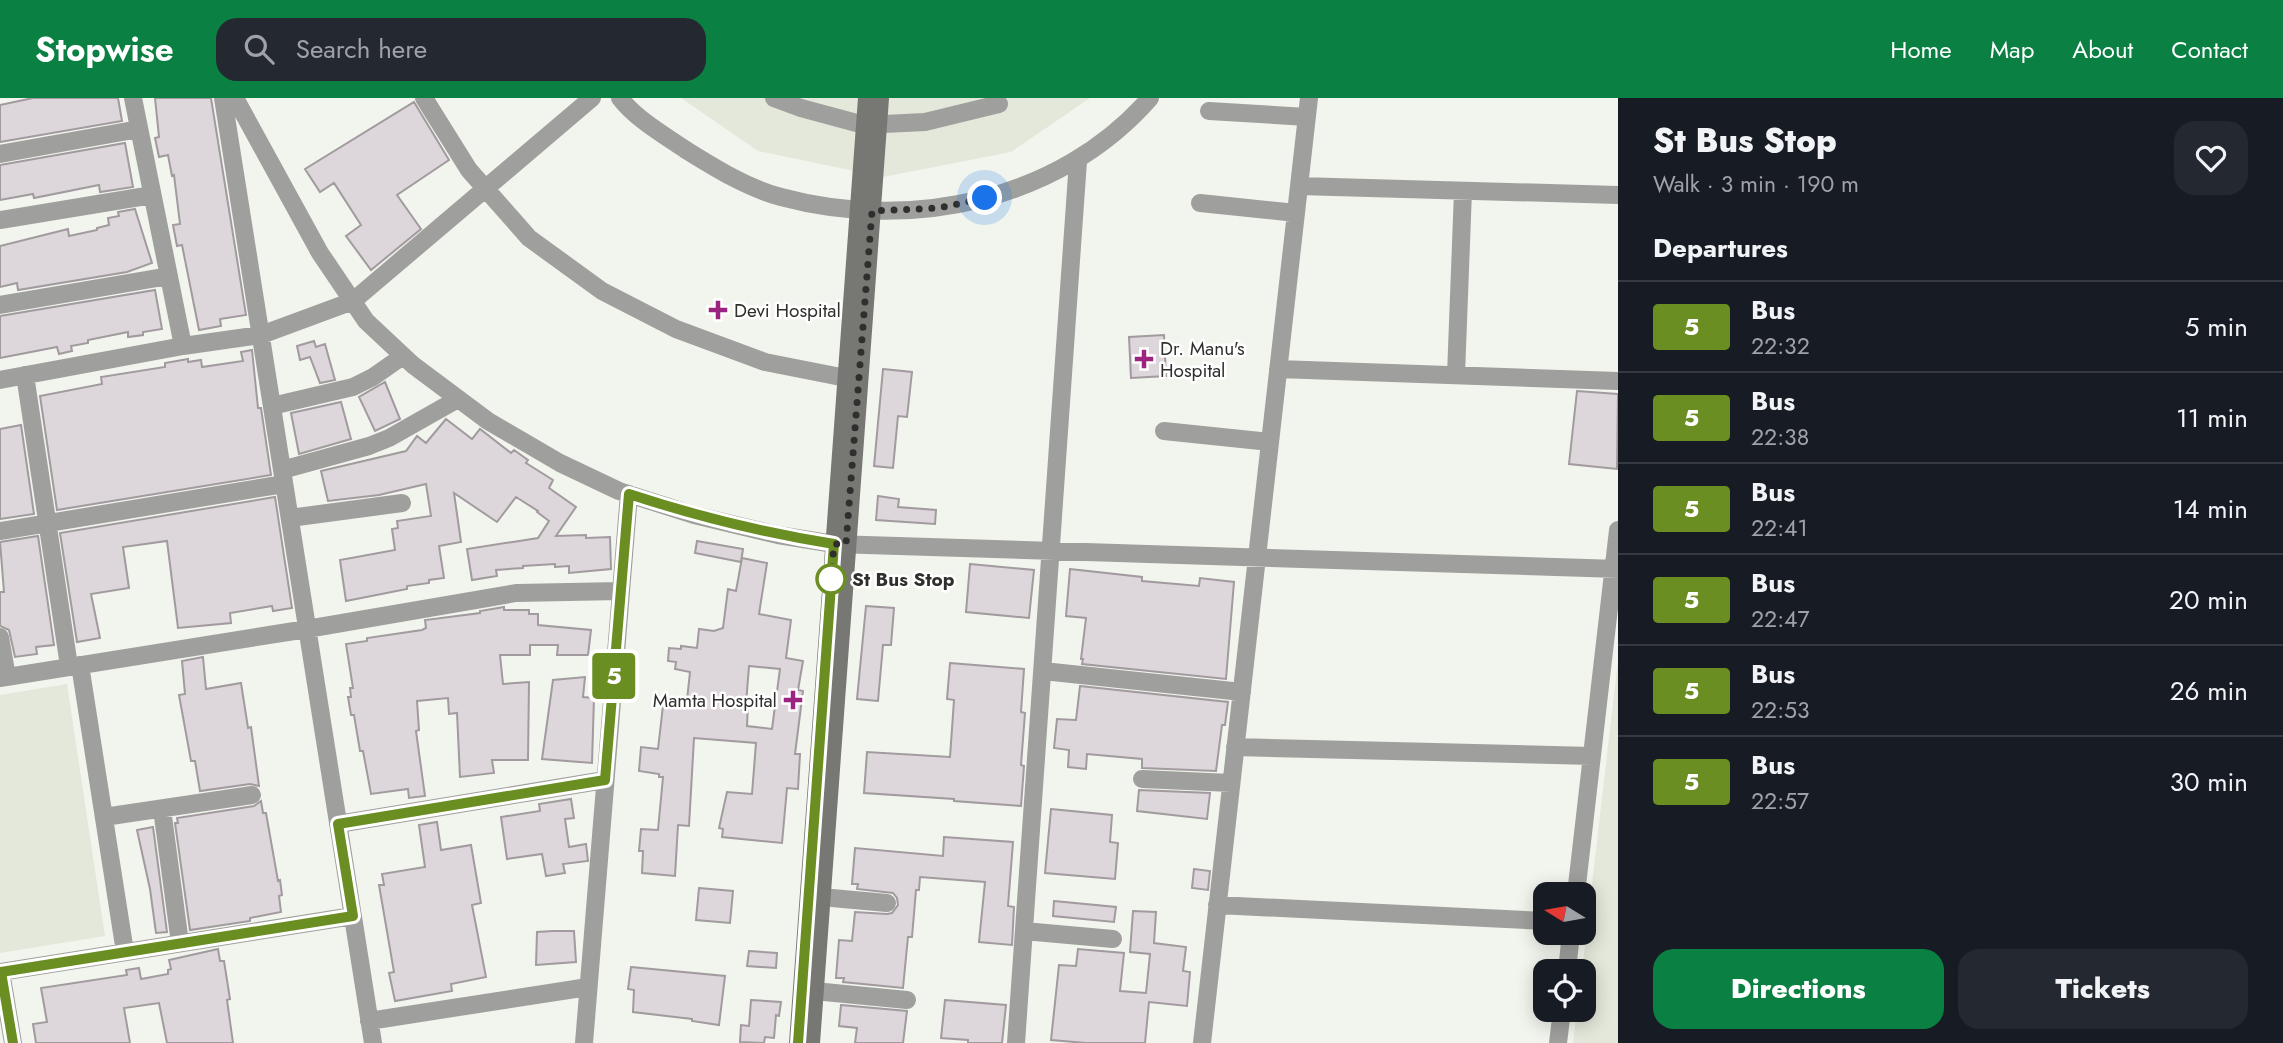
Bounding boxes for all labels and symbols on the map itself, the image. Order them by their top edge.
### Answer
your location [967,180,1002,215]
place label: Devi Hospital [734,297,841,324]
marker: Devi Hospital [708,300,728,320]
place label: Dr. Manu's Hospital [1160,335,1245,384]
marker: Dr. Manu's Hospital [1134,349,1154,369]
marker: St Bus Stop [816,564,846,594]
place label: St Bus Stop [852,566,955,593]
line badge: 5 [591,653,637,699]
place label: Mamta Hospital [653,687,777,714]
marker: Mamta Hospital [783,690,803,710]
north arrow [1533,882,1596,945]

